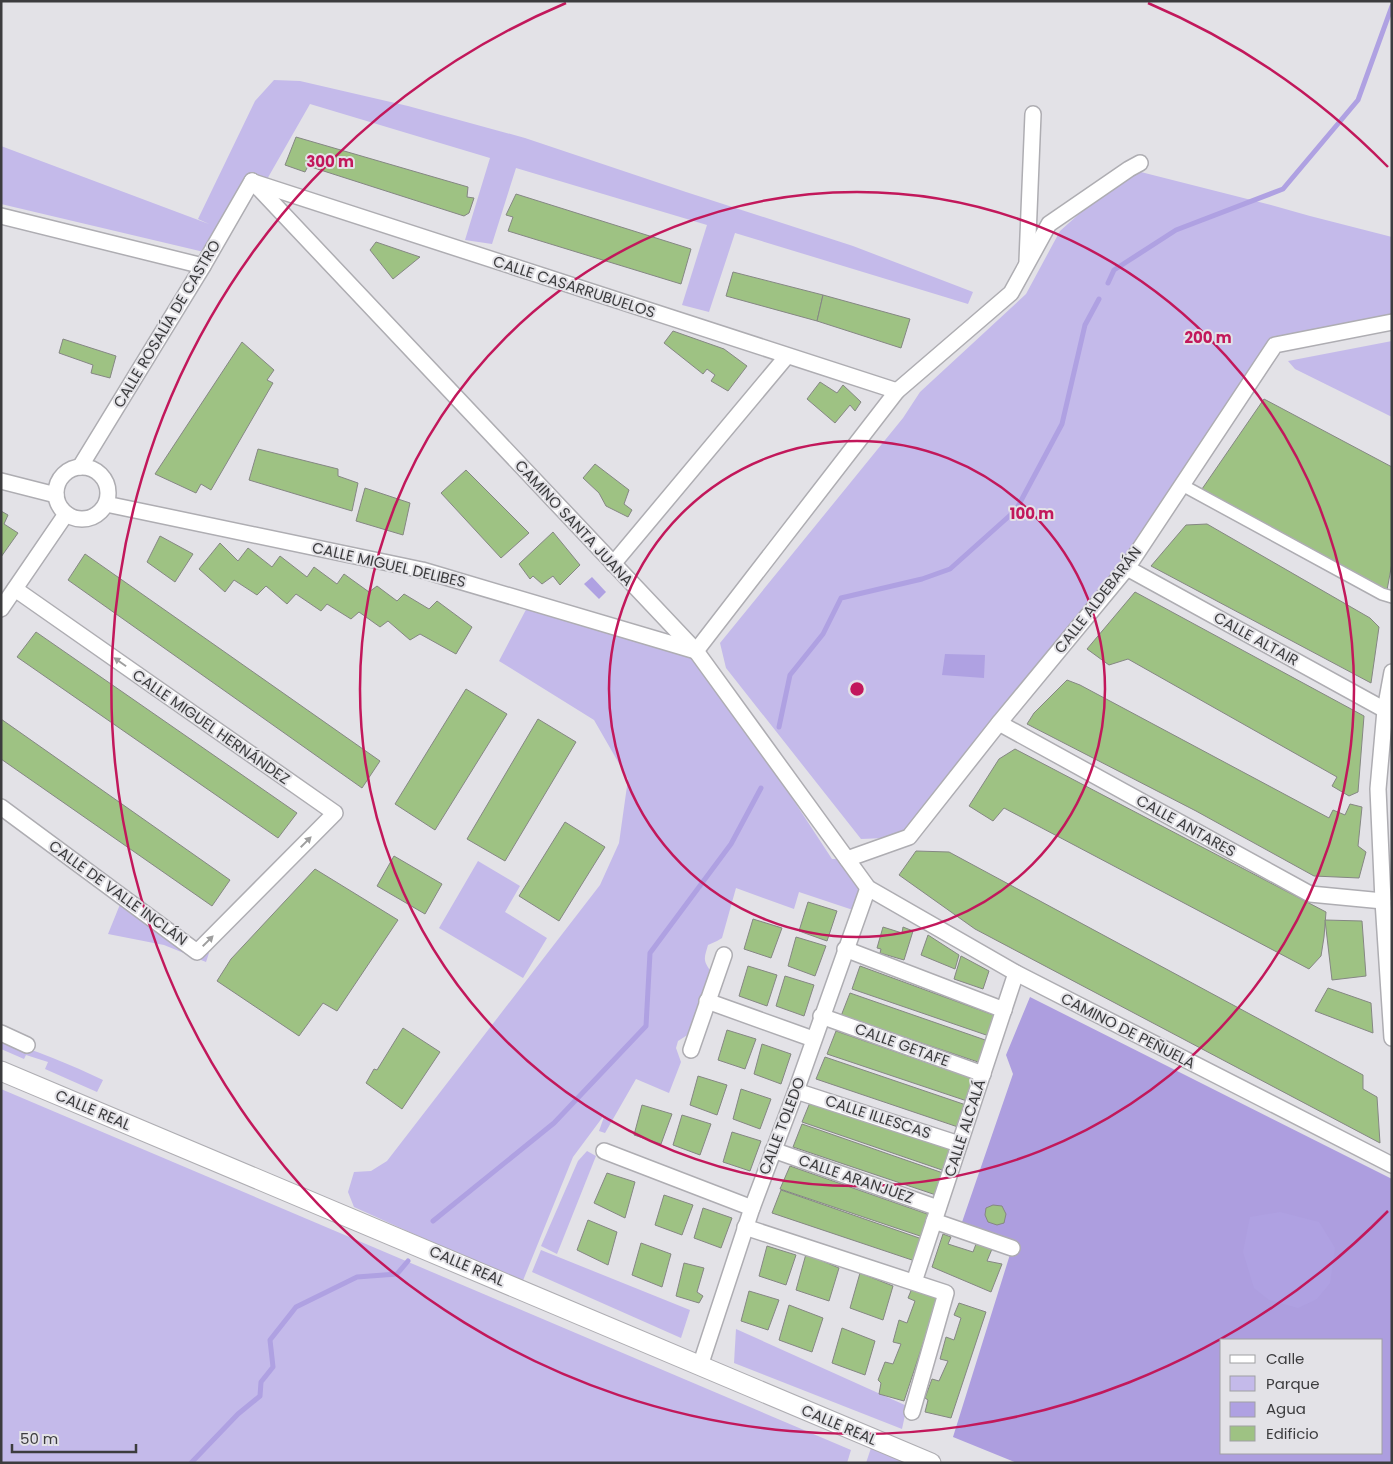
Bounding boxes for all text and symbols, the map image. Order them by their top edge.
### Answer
text: 300 m [306,151,354,172]
street label: CALLE ROSALÍA DE CASTRO [108,236,225,412]
street label: CALLE CASARRUBUELOS [490,250,658,323]
text: 200 m [1184,327,1232,348]
street label: CAMINO SANTA JUANA [510,455,638,590]
text: 100 m [1010,503,1054,524]
street label: CALLE MIGUEL DELIBES [310,537,468,592]
street label: CALLE ALDEBARÁN [1049,542,1146,658]
street label: CALLE ALTAIR [1210,607,1302,671]
one-way arrow [114,657,127,668]
street label: CALLE MIGUEL HERNÁNDEZ [128,664,294,789]
centre of rings [848,680,866,698]
street label: CALLE ANTARES [1133,790,1240,862]
street label: CALLE DE VALLE INCLÁN [45,835,192,950]
one-way arrow [300,836,312,848]
one-way arrow [202,935,214,947]
street label: CAMINO DE PEÑUELA [1057,988,1199,1074]
street label: CALLE GETAFE [852,1018,952,1071]
street label: CALLE TOLEDO [753,1074,810,1178]
street label: CALLE ALCALÁ [939,1076,990,1179]
street label: CALLE REAL [52,1084,134,1135]
street label: CALLE ILLESCAS [823,1090,934,1144]
street label: CALLE ARANJUEZ [796,1149,916,1208]
street label: CALLE REAL [426,1240,508,1291]
legend [1220,1339,1383,1454]
text: Calle [1266,1348,1304,1369]
text: Parque [1266,1373,1319,1394]
text: Agua [1266,1398,1306,1419]
street label: CALLE REAL [798,1399,880,1450]
scale bar [12,1422,136,1454]
text: Edificio [1266,1423,1319,1444]
text: 50 m [20,1428,58,1449]

